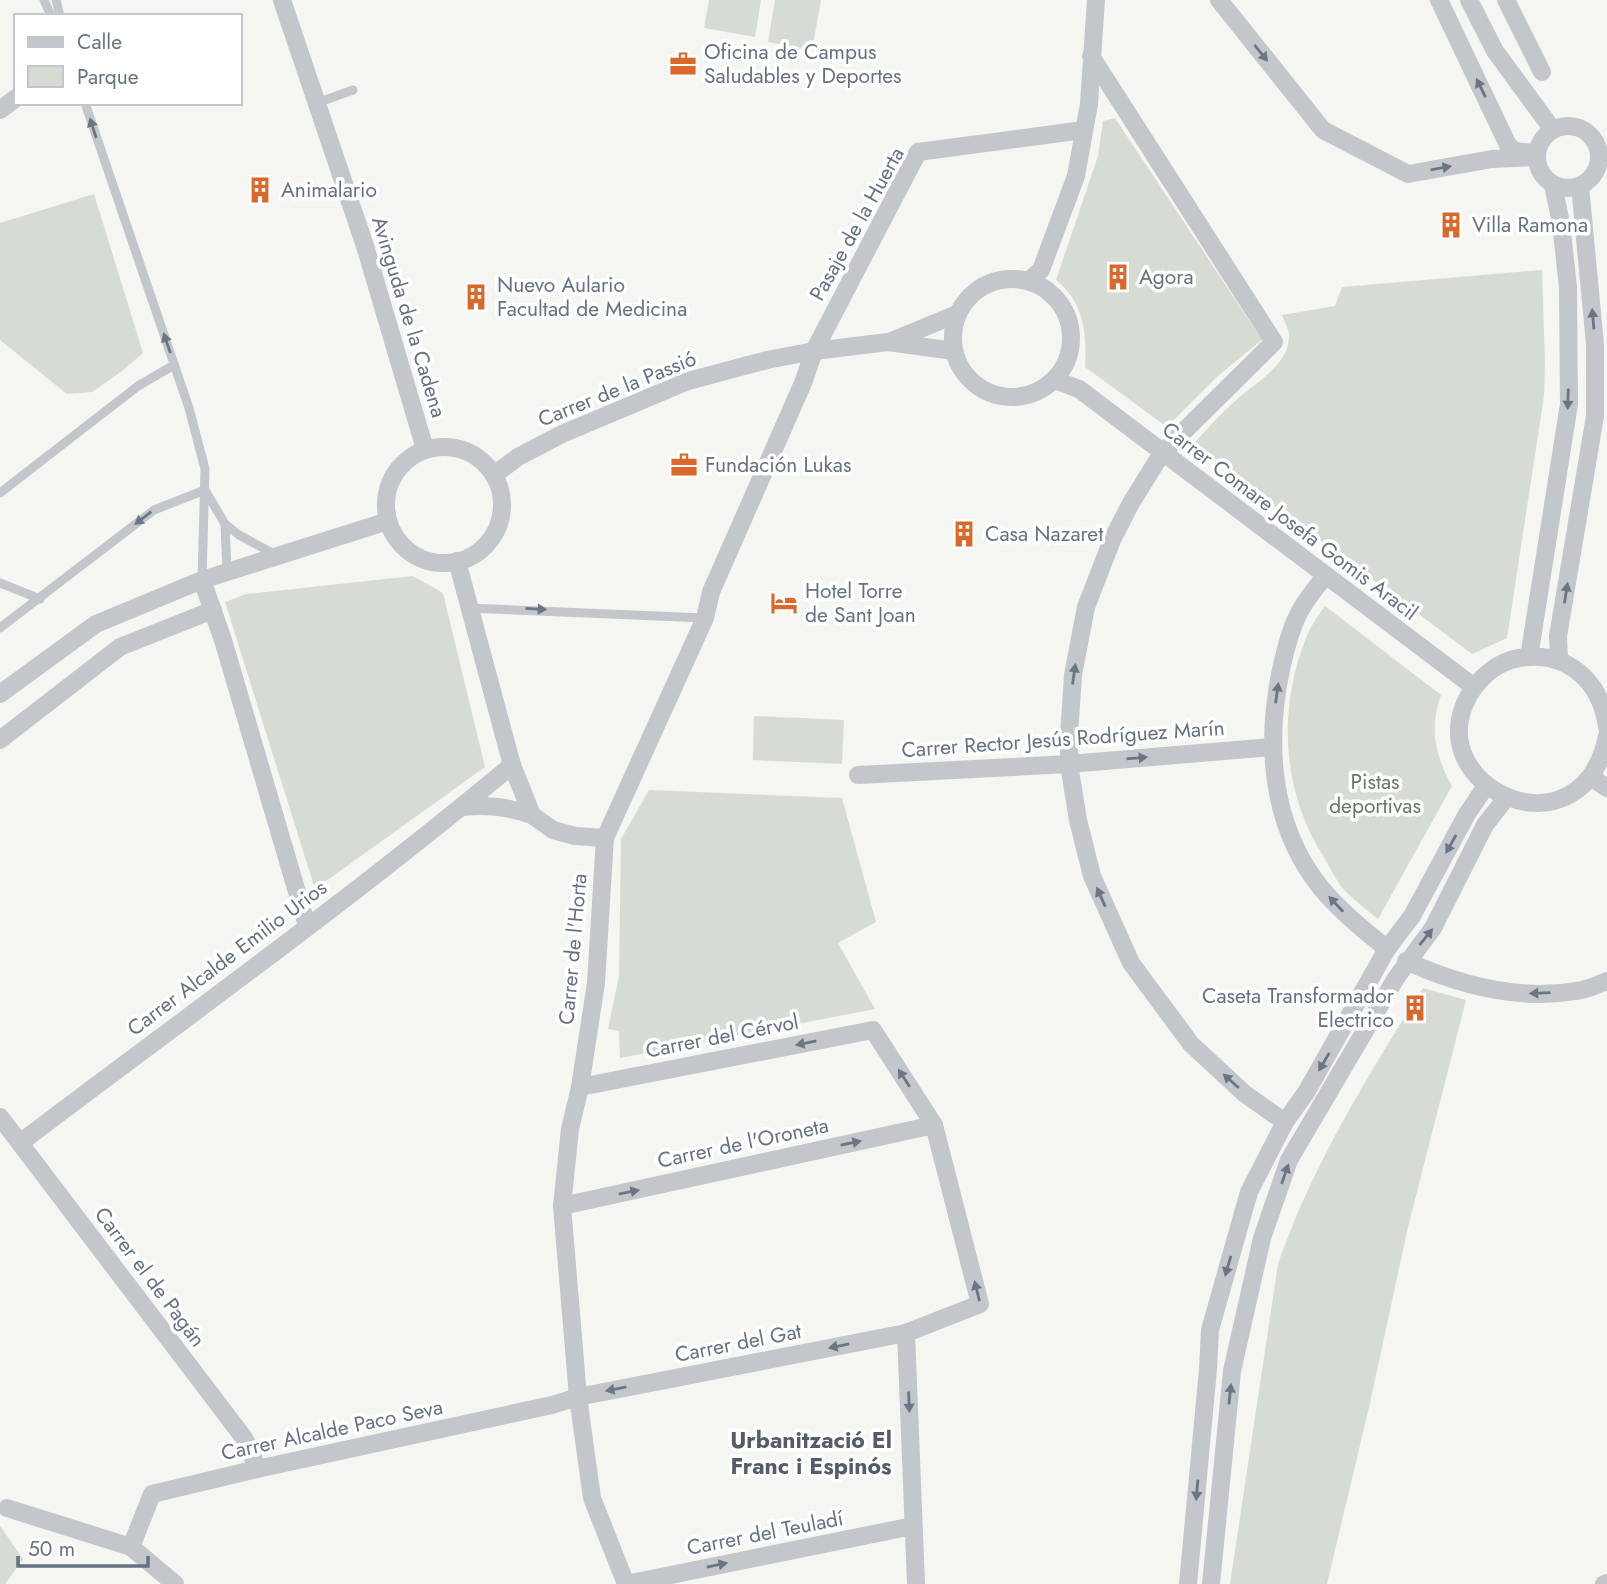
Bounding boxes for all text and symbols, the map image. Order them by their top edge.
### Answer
legend [14,14,242,105]
text: Calle [77,27,122,57]
place label: Oficina de Campus Saludables y Deportes [704,37,902,91]
one-way arrow [1254,44,1269,62]
office icon: Oficina de Campus Saludables y Deportes [668,49,698,79]
text: Parque [77,62,139,92]
one-way arrow [1476,78,1487,98]
one-way arrow [87,118,97,139]
street label: Pasaje de la Huerta [802,142,912,306]
one-way arrow [1430,163,1452,174]
building icon: Animalario [245,175,275,205]
place label: Animalario [281,175,377,205]
building icon: Villa Ramona [1436,210,1466,240]
place label: Villa Ramona [1472,210,1588,240]
street label: Avinguda de la Cadena [364,213,454,421]
building icon: Agora [1103,262,1133,292]
place label: Agora [1139,262,1194,292]
place label: Nuevo Aulario Facultad de Medicina [497,270,687,324]
building icon: Nuevo Aulario Facultad de Medicina [461,282,491,312]
one-way arrow [1587,308,1598,330]
one-way arrow [161,333,172,354]
street label: Carrer de la Passió [533,344,701,434]
one-way arrow [1563,388,1574,410]
street label: Carrer Comare Josefa Gomis Aracil [1156,415,1424,627]
office icon: Fundación Lukas [669,450,699,480]
place label: Fundación Lukas [705,450,851,480]
one-way arrow [134,511,152,526]
building icon: Casa Nazaret [949,519,979,549]
place label: Casa Nazaret [985,519,1103,549]
place label: Hotel Torre de Sant Joan [805,576,916,630]
one-way arrow [1561,582,1572,604]
hotel icon: Hotel Torre de Sant Joan [769,588,799,618]
one-way arrow [526,604,548,615]
one-way arrow [1069,663,1080,685]
one-way arrow [1272,682,1283,704]
street label: Carrer Rector Jesús Rodríguez Marín [900,713,1226,765]
one-way arrow [1127,752,1149,763]
park label: Pistas deportivas [1329,767,1421,821]
one-way arrow [1445,835,1457,854]
street label: Carrer de l'Horta [551,872,595,1026]
street label: Carrer Alcalde Emilio Urios [121,873,333,1043]
one-way arrow [1095,887,1106,908]
one-way arrow [1328,895,1344,913]
one-way arrow [1418,928,1433,946]
place label: Caseta Transformador Electrico [1202,981,1395,1035]
one-way arrow [1529,987,1551,998]
building icon: Caseta Transformador Electrico [1400,993,1430,1023]
street label: Carrer del Cérvol [643,1006,801,1066]
one-way arrow [795,1038,817,1049]
one-way arrow [1317,1052,1330,1071]
one-way arrow [897,1068,910,1088]
one-way arrow [1222,1073,1240,1089]
street label: Carrer de l'Oroneta [655,1110,831,1176]
one-way arrow [840,1137,862,1148]
one-way arrow [1280,1163,1291,1184]
one-way arrow [618,1186,640,1197]
street label: Carrer el de Pagán [87,1201,213,1353]
one-way arrow [1222,1256,1232,1277]
one-way arrow [971,1280,982,1302]
street label: Carrer del Gat [672,1316,804,1370]
one-way arrow [828,1341,850,1352]
one-way arrow [1225,1383,1236,1405]
one-way arrow [605,1384,627,1395]
one-way arrow [903,1391,914,1413]
street label: Carrer Alcalde Paco Seva [218,1392,446,1468]
district label: Urbanització El Franc i Espinós [730,1423,892,1483]
one-way arrow [1191,1480,1202,1502]
street label: Carrer del Teuladí [684,1503,847,1563]
scale bar [18,1524,147,1568]
text: 50 m [28,1534,75,1564]
one-way arrow [706,1560,728,1571]

